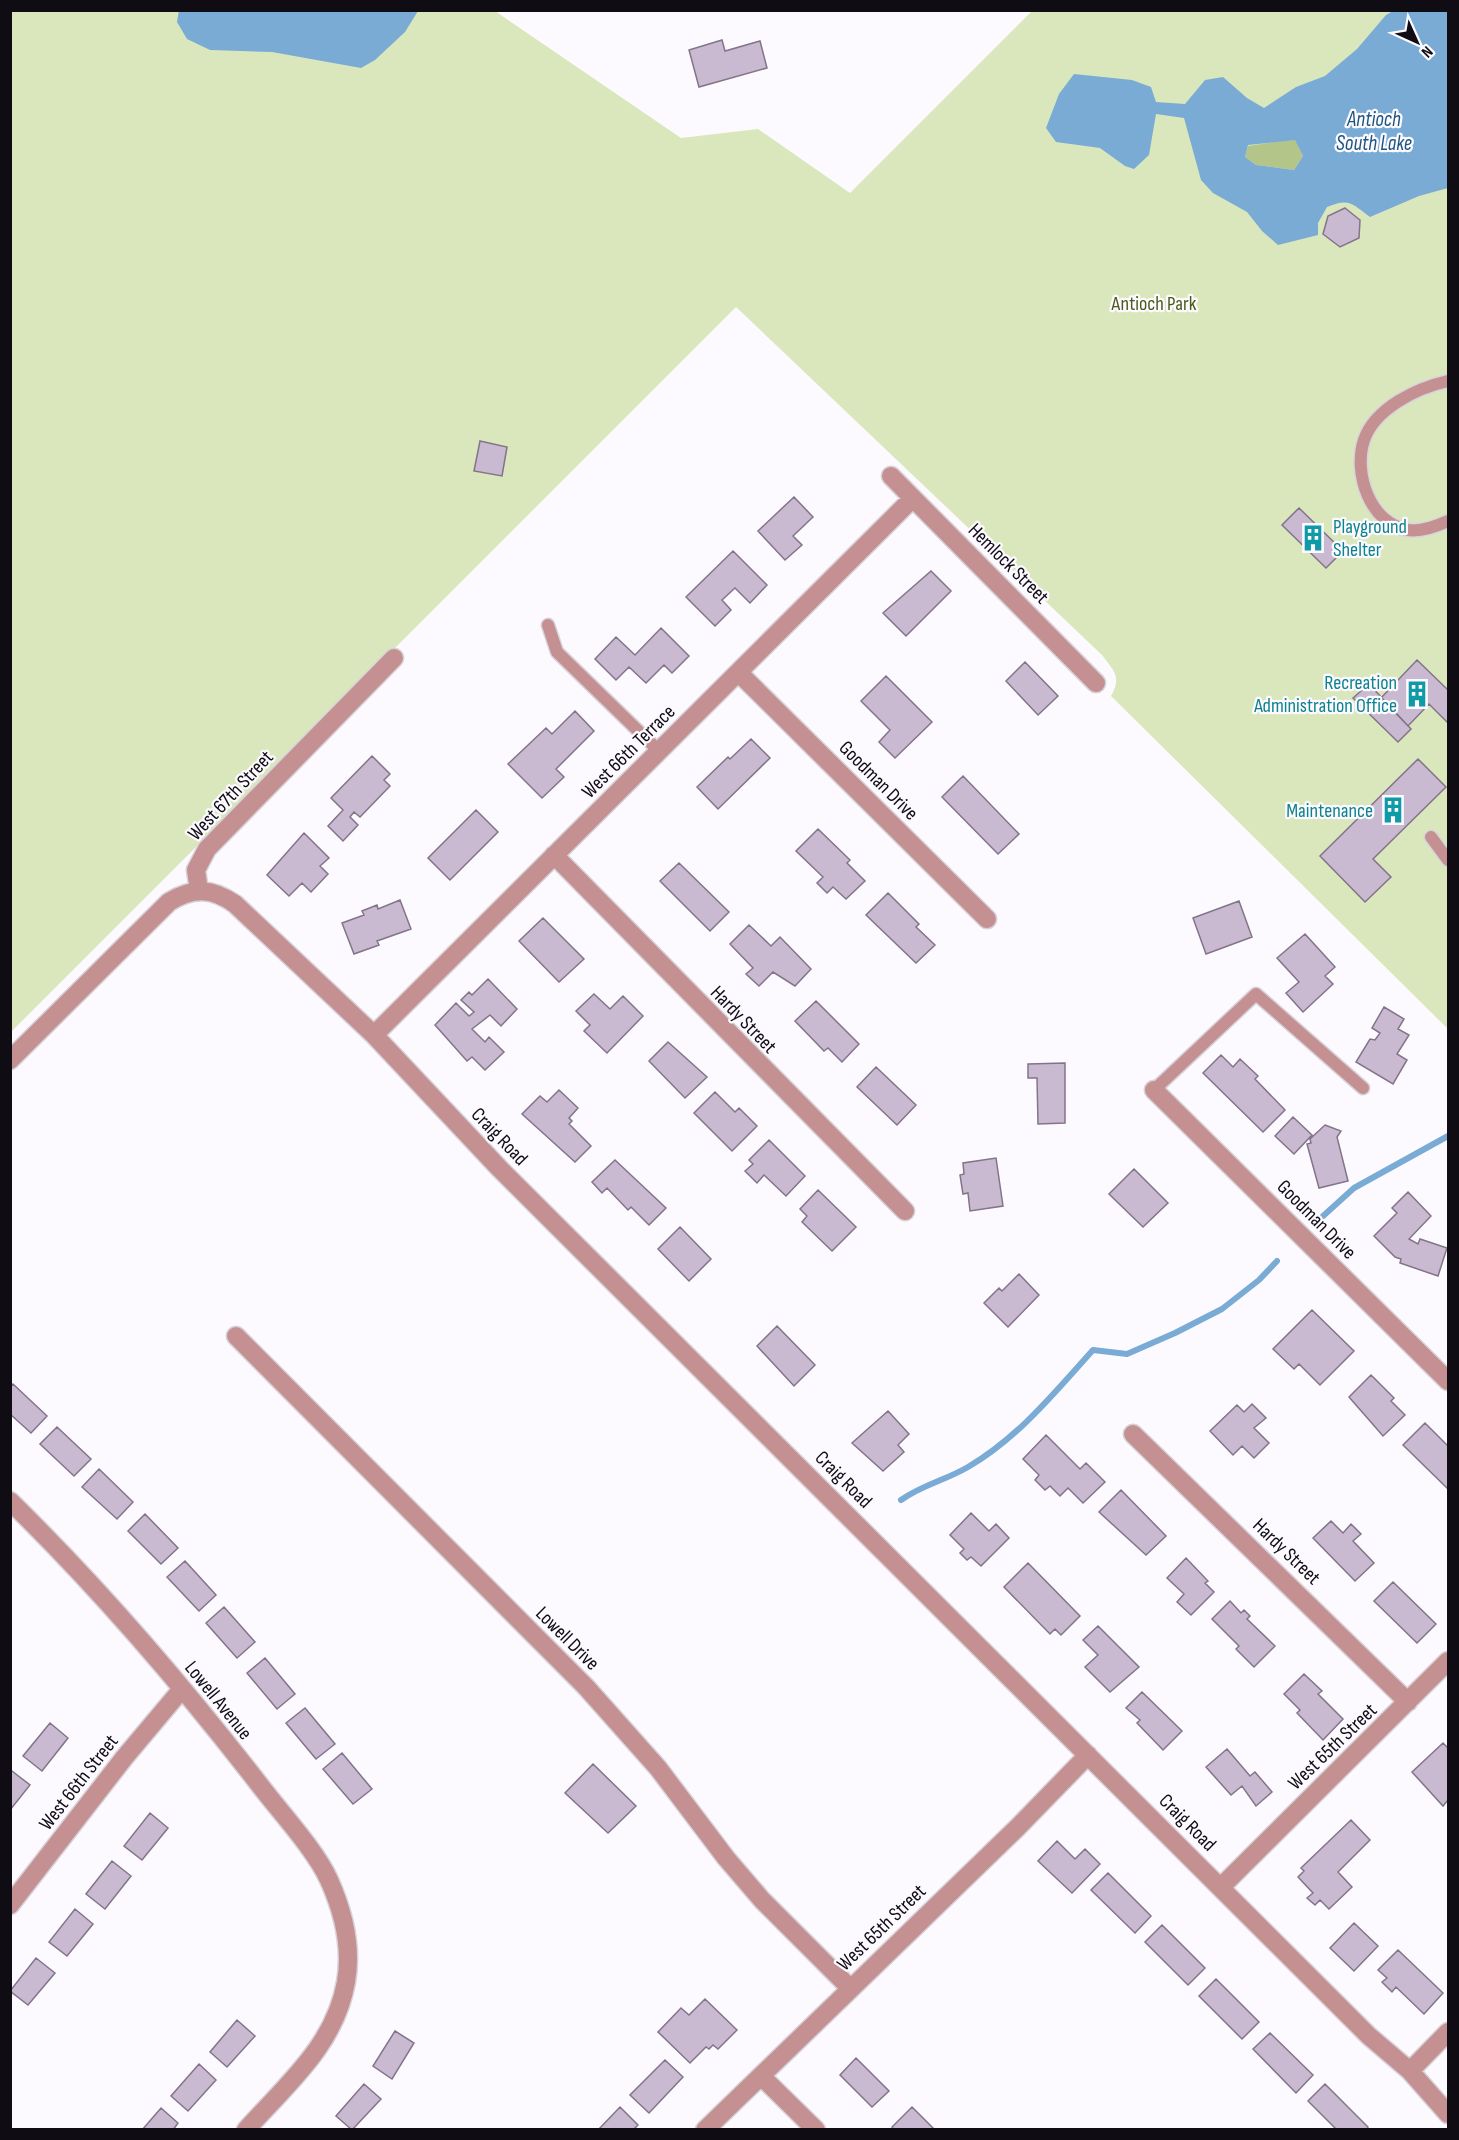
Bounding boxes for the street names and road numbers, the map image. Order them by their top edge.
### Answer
street label: Hemlock Street [963,518,1054,609]
street label: West 66th Terrace [577,700,680,803]
street label: Goodman Drive [834,736,923,825]
street label: West 67th Street [183,746,278,846]
street label: Hardy Street [705,981,781,1059]
street label: Craig Road [466,1103,533,1171]
street label: Goodman Drive [1272,1175,1361,1264]
street label: Craig Road [810,1446,877,1513]
street label: Hardy Street [1247,1514,1325,1590]
street label: Lowell Drive [530,1602,604,1676]
street label: Lowell Avenue [179,1657,257,1745]
street label: West 65th Street [1283,1698,1382,1795]
street label: West 66th Street [34,1730,124,1835]
street label: Craig Road [1154,1789,1221,1856]
street label: West 65th Street [832,1879,931,1976]

